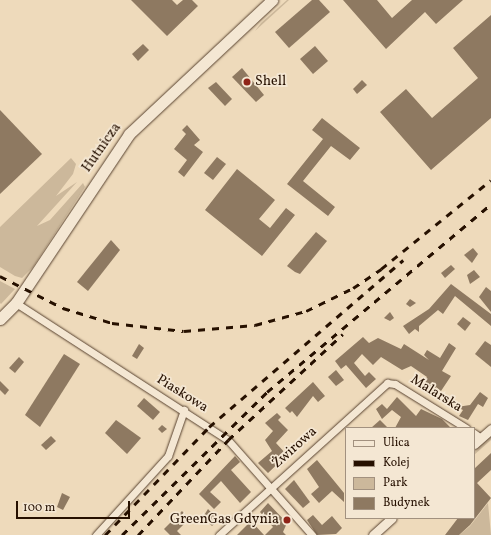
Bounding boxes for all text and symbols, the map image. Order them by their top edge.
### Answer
place label: Shell [255,74,286,90]
marker: Shell [242,77,252,87]
street label: Hutnicza [79,120,125,176]
street label: Piaskowa [153,372,211,416]
street label: Malarska [407,372,465,416]
street label: Żwirowa [269,424,321,472]
legend [345,427,475,519]
text: Ulica [383,435,410,451]
text: Kolej [383,455,410,471]
text: Park [383,475,408,491]
scale bar [18,493,132,519]
text: Budynek [383,495,430,511]
text: 100 m [23,500,55,516]
place label: GreenGas Gdynia [170,512,279,528]
marker: GreenGas Gdynia [282,515,292,525]

